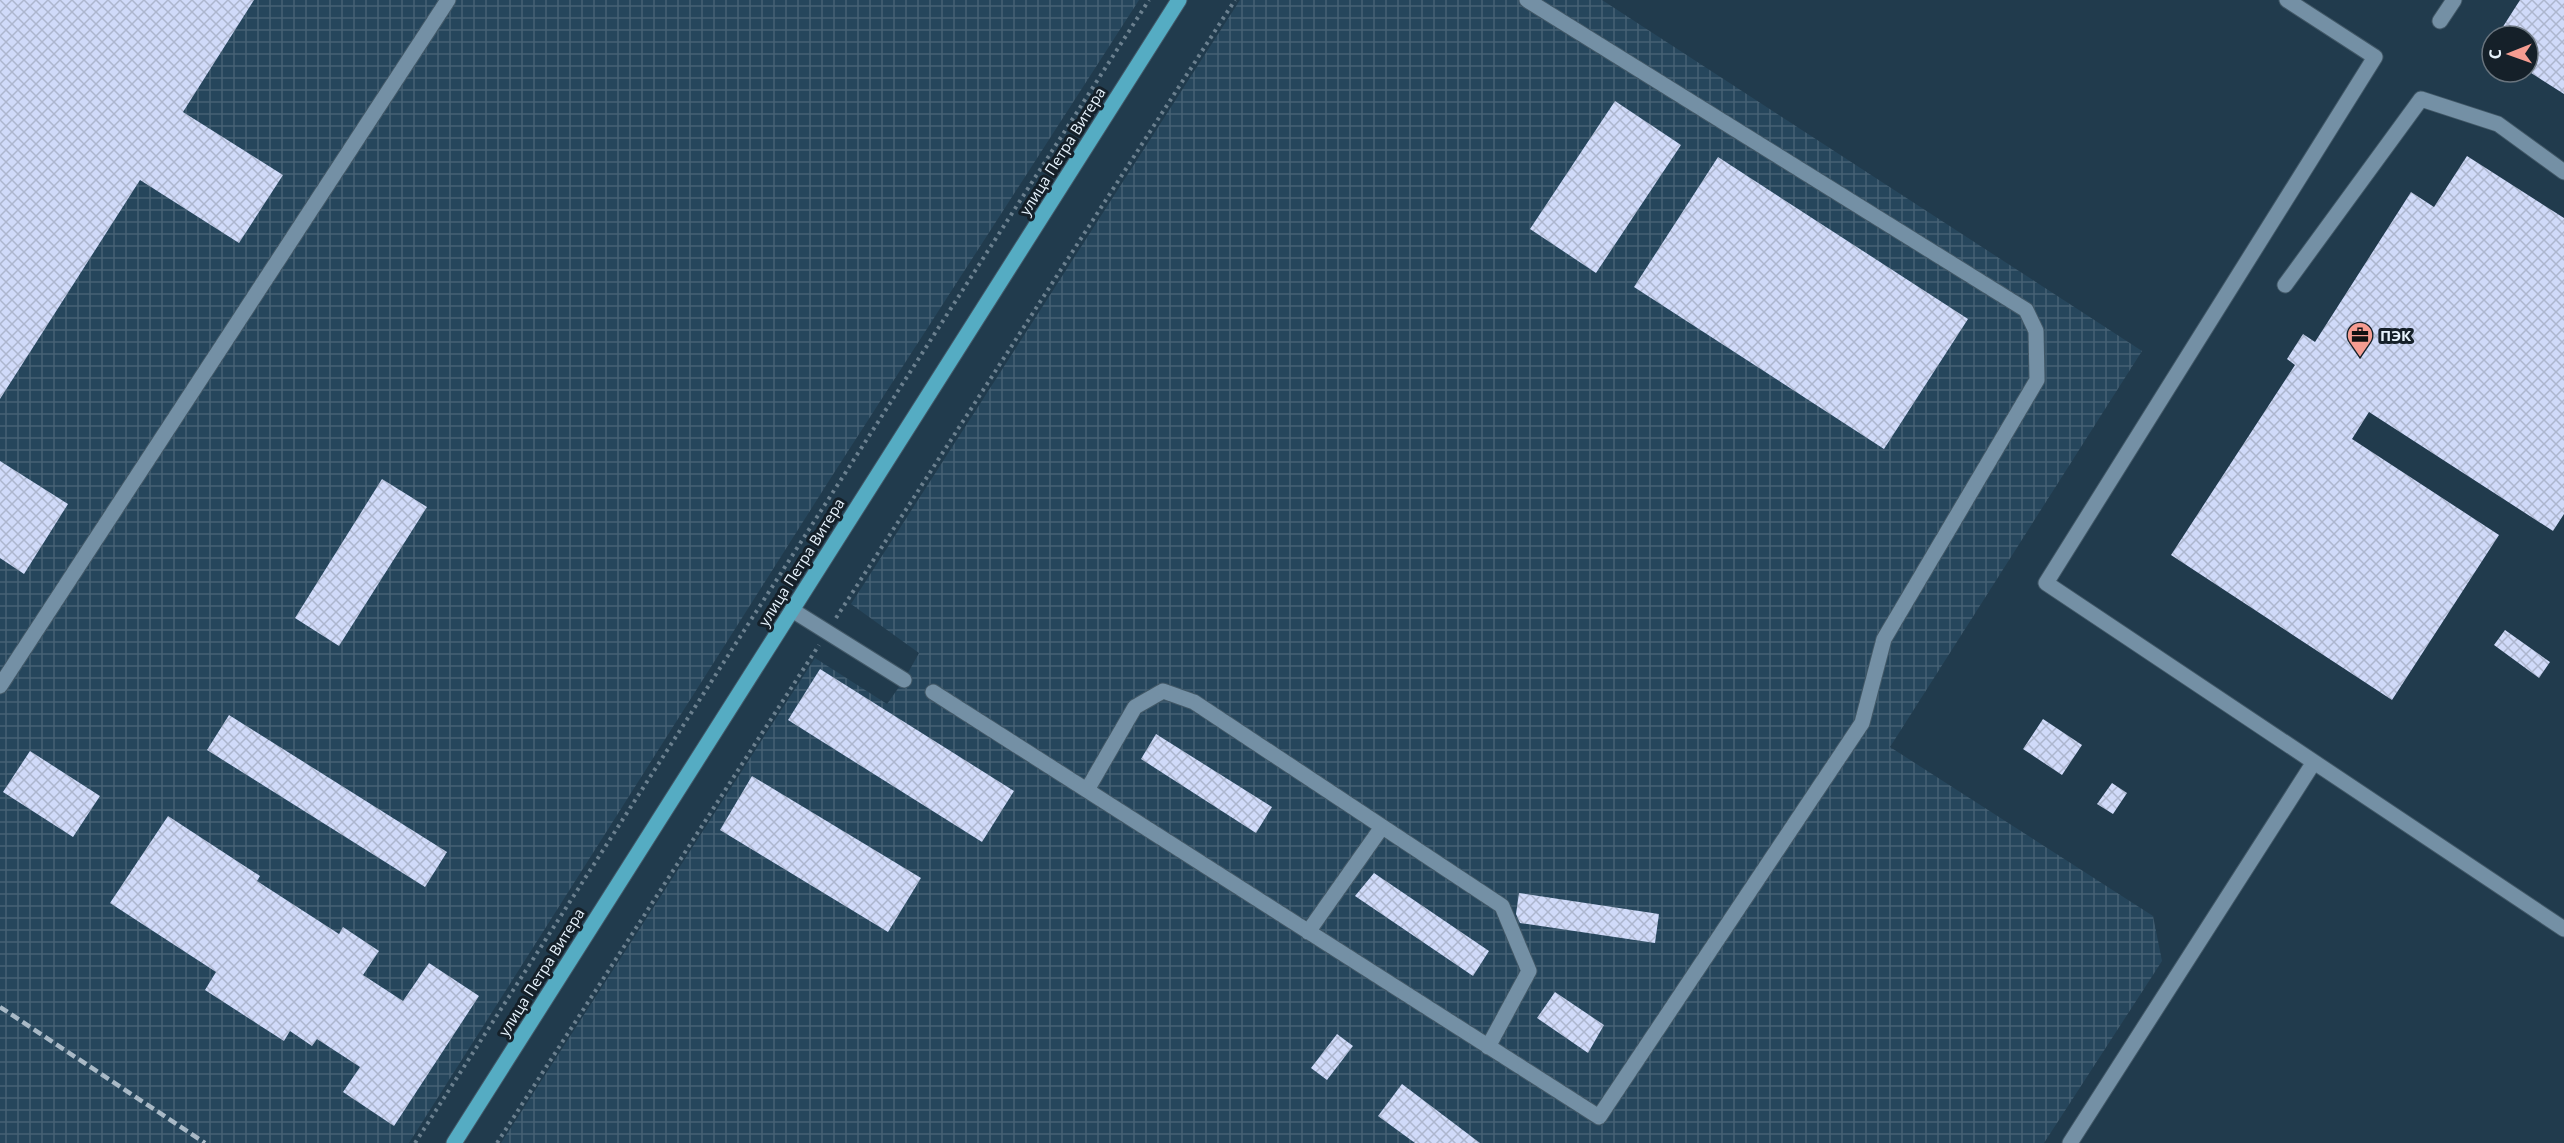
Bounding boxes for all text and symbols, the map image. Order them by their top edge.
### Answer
north arrow [2480,24,2540,84]
text: С [2484,49,2506,60]
street label: улица Петра Витера [1014,83,1110,219]
office icon: ПЭК [2345,320,2375,358]
place label: ПЭК [2380,325,2412,345]
street label: улица Петра Витера [753,494,849,630]
street label: улица Петра Витера [493,904,589,1040]

